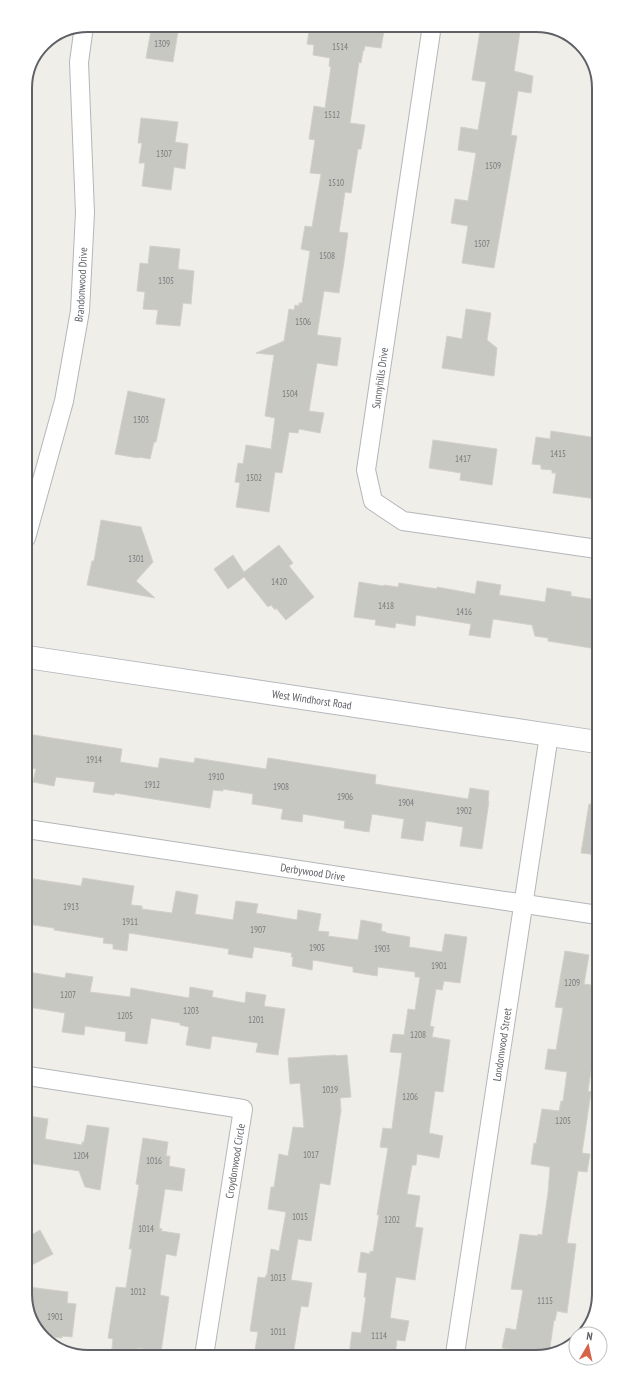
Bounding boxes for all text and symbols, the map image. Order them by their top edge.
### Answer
house number: 1309 [154,38,170,49]
house number: 1514 [332,41,348,52]
house number: 1512 [324,109,340,120]
house number: 1307 [156,148,172,159]
house number: 1509 [485,160,501,171]
house number: 1510 [328,177,344,188]
house number: 1507 [474,238,490,249]
street label: Brandonwood Drive [71,246,90,323]
house number: 1508 [319,250,335,261]
house number: 1305 [158,275,174,286]
house number: 1506 [295,316,311,327]
street label: Sunnyhills Drive [369,346,391,410]
house number: 1504 [282,388,298,399]
house number: 1303 [133,414,149,425]
house number: 1415 [550,448,566,459]
house number: 1417 [455,453,471,464]
house number: 1502 [246,472,262,483]
house number: 1301 [128,553,144,564]
house number: 1420 [271,576,287,587]
house number: 1418 [378,600,394,611]
house number: 1416 [456,606,472,617]
street label: West Windhorst Road [271,687,353,712]
house number: 1914 [86,754,102,765]
house number: 1910 [208,771,224,782]
house number: 1912 [144,779,160,790]
house number: 1908 [273,781,289,792]
house number: 1906 [337,791,353,802]
house number: 1904 [398,797,414,808]
house number: 1902 [456,805,472,816]
street label: Derbywood Drive [279,860,347,884]
house number: 1913 [63,901,79,912]
house number: 1911 [122,916,138,927]
house number: 1907 [250,924,266,935]
house number: 1905 [309,942,325,953]
house number: 1903 [374,943,390,954]
house number: 1901 [431,960,447,971]
house number: 1209 [564,977,580,988]
house number: 1207 [60,989,76,1000]
house number: 1203 [183,1005,199,1016]
street label: Londonwood Street [490,1007,514,1082]
house number: 1205 [117,1010,133,1021]
house number: 1201 [248,1014,264,1025]
house number: 1208 [410,1029,426,1040]
house number: 1019 [322,1084,338,1095]
house number: 1206 [402,1091,418,1102]
house number: 1205 [555,1115,571,1126]
street label: Croydonwood Circle [222,1122,248,1199]
house number: 1017 [303,1149,319,1160]
house number: 1204 [73,1150,89,1161]
house number: 1016 [146,1155,162,1166]
house number: 1015 [292,1211,308,1222]
house number: 1202 [384,1214,400,1225]
house number: 1014 [138,1223,154,1234]
house number: 1013 [270,1272,286,1283]
house number: 1012 [130,1286,146,1297]
house number: 1115 [537,1295,553,1306]
house number: 1901 [47,1311,63,1322]
house number: 1011 [270,1326,286,1337]
north arrow [568,1326,608,1366]
text: N [586,1329,594,1344]
house number: 1114 [371,1330,387,1341]

